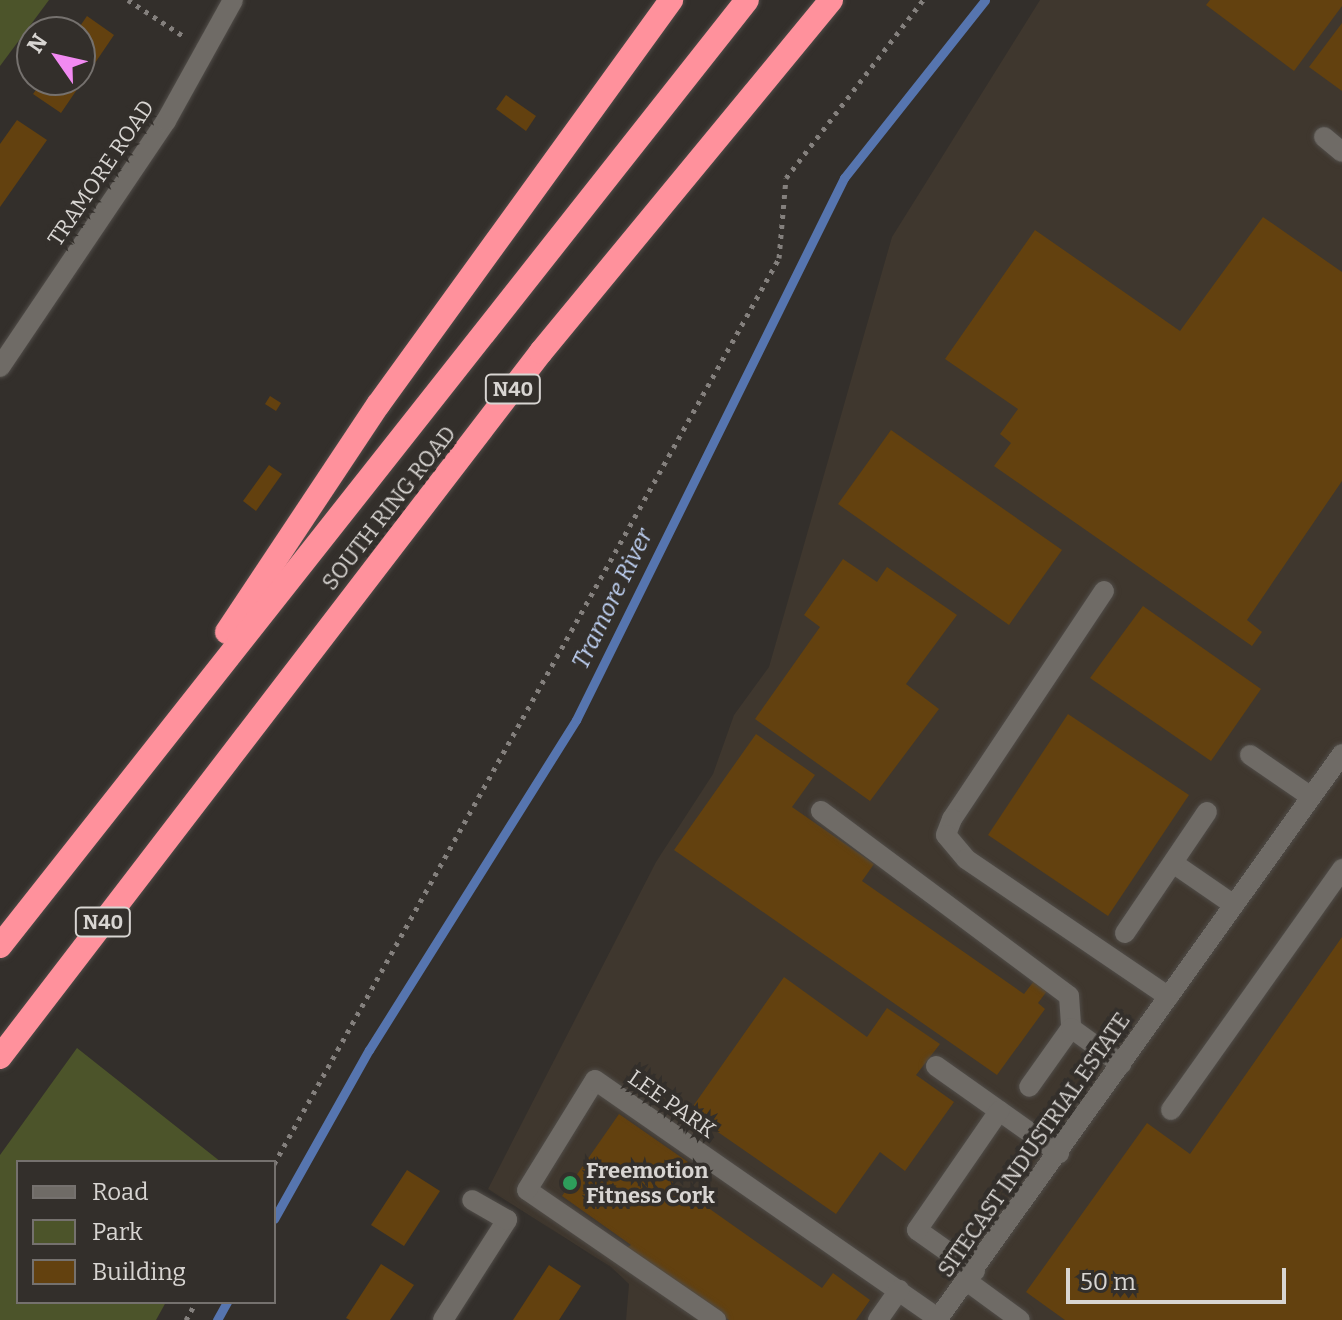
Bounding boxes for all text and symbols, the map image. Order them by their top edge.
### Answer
north arrow [16,16,96,96]
text: N [21,29,53,58]
street label: TRAMORE ROAD [42,95,160,251]
road number: N40 [483,373,543,405]
street label: SOUTH RING ROAD [317,421,461,595]
water label: Tramore River [567,524,659,674]
road number: N40 [73,906,133,938]
street label: SITECAST INDUSTRIAL ESTATE [932,1008,1136,1282]
street label: LEE PARK [623,1064,721,1144]
place label: Freemotion Fitness Cork [586,1157,715,1208]
legend [16,1160,276,1304]
marker: Freemotion Fitness Cork [561,1174,579,1192]
text: Road [92,1178,148,1206]
text: Park [92,1218,143,1246]
scale bar [1070,1252,1290,1302]
text: Building [92,1258,186,1286]
text: 50 m [1080,1268,1136,1296]

